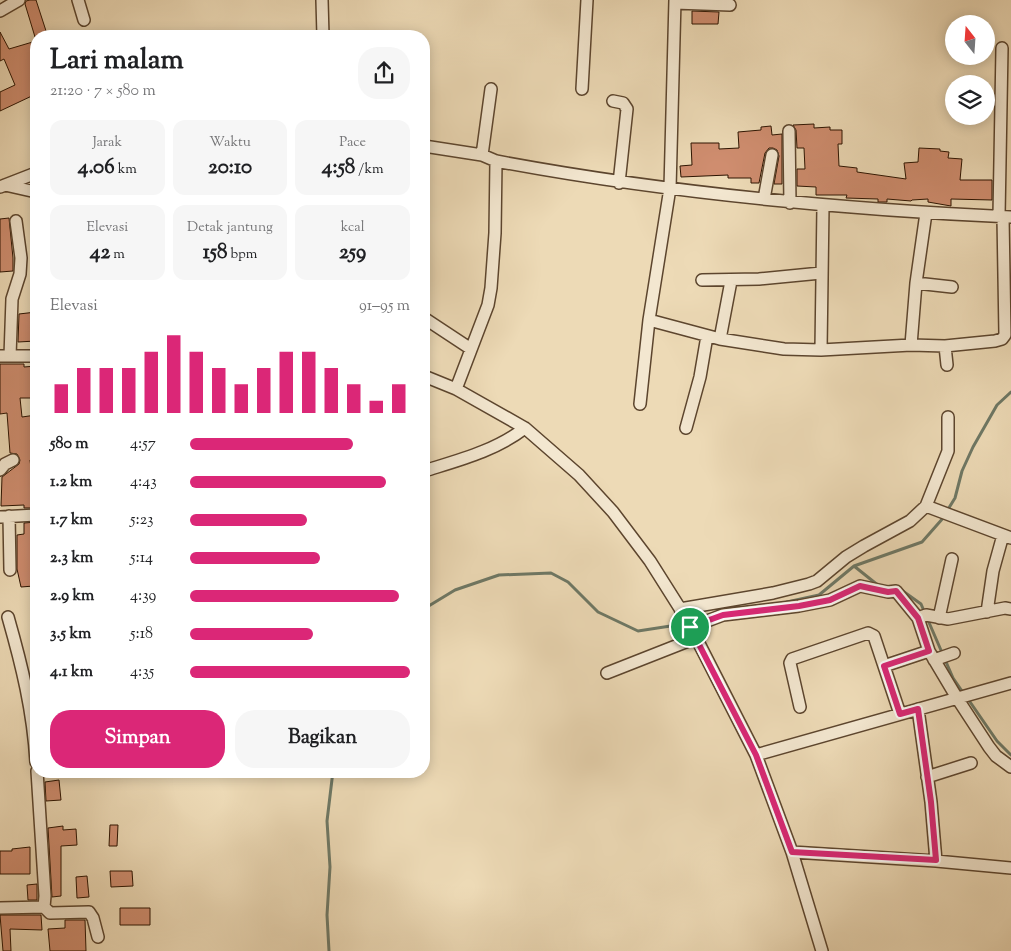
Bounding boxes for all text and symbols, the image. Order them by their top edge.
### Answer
north arrow [945,15,995,65]
map controls [945,15,995,125]
text: Lari malam [50,41,184,81]
button: share [358,47,410,99]
button: layers [945,75,995,125]
text: 21:20 · 7 × 580 m [50,80,156,103]
text: Jarak [93,133,122,153]
text: Waktu [209,133,251,153]
text: Pace [339,133,366,153]
text: 4.06 [78,153,115,183]
text: 20:10 [208,153,252,183]
text: 4:58 [322,153,355,183]
text: km [115,160,137,180]
text: /km [355,160,384,180]
text: Elevasi [86,218,128,238]
text: Detak jantung [187,218,273,238]
text: kcal [341,218,365,238]
text: 42 [90,238,110,268]
text: 158 [203,238,227,268]
text: 259 [339,238,366,268]
text: m [110,245,125,265]
text: bpm [227,245,257,265]
text: Elevasi [50,295,98,318]
text: 91–95 m [359,295,410,318]
text: 580 m [50,433,89,456]
text: 4:57 [130,433,156,456]
text: 1.2 km [50,471,92,494]
text: 4:43 [130,471,157,494]
text: 1.7 km [50,509,93,532]
text: 5:23 [130,509,154,532]
text: 2.3 km [50,547,93,570]
text: 5:14 [130,547,153,570]
text: 2.9 km [50,585,94,608]
text: 4:39 [130,585,156,608]
pin [669,606,711,648]
icon: arrive [676,613,704,641]
text: 3.5 km [50,623,91,646]
text: 5:18 [130,623,153,646]
text: 4.1 km [50,661,93,684]
text: 4:35 [130,661,154,684]
button: Simpan [50,710,225,768]
button: Bagikan [235,710,410,768]

